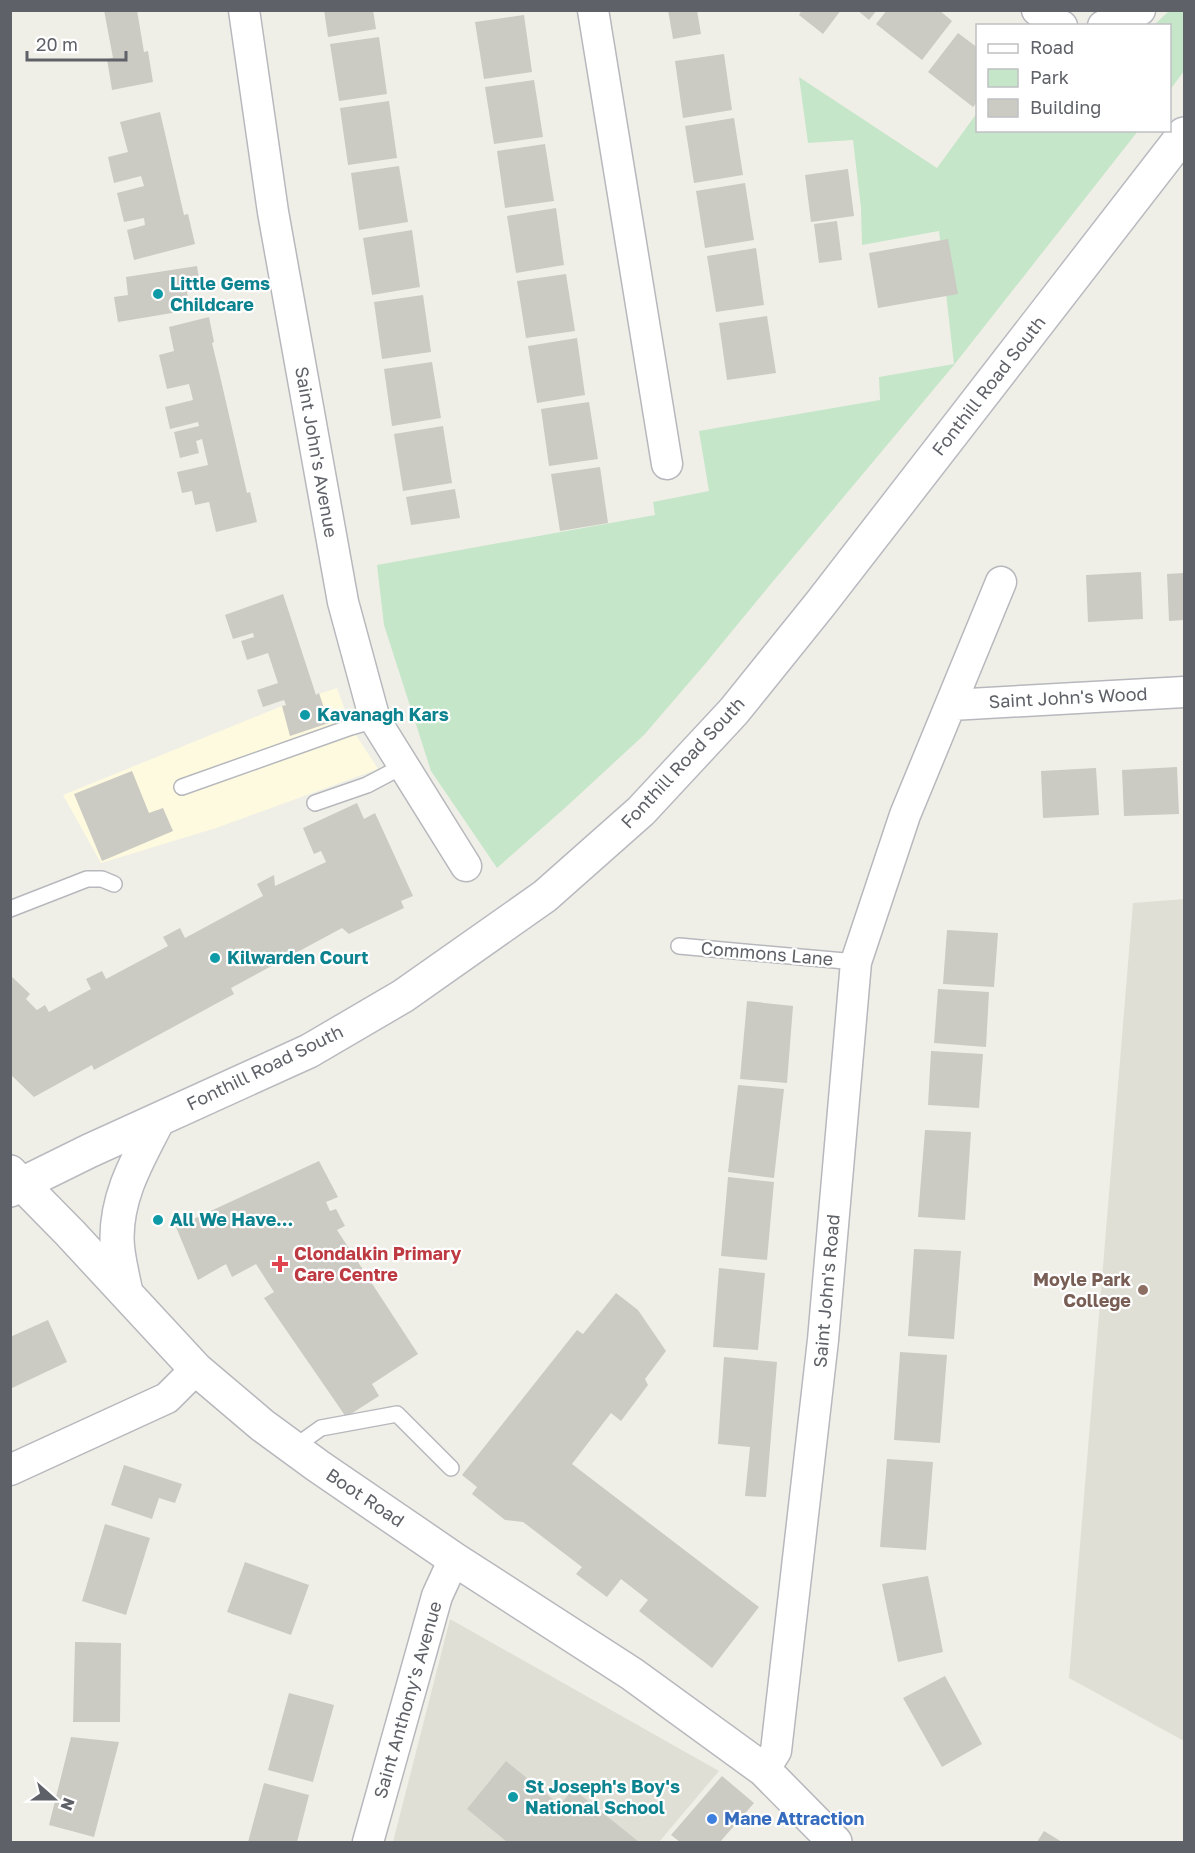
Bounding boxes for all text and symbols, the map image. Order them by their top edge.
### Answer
scale bar [27,24,126,62]
legend [976,24,1171,132]
text: 20 m [36,33,78,55]
text: Road [1030,36,1074,58]
text: Park [1030,66,1069,88]
text: Building [1030,96,1101,118]
place label: Little Gems Childcare [170,272,270,315]
marker: Little Gems Childcare [151,287,165,301]
street label: Fonthill Road South [927,311,1050,460]
street label: Saint John's Avenue [291,365,343,539]
street label: Saint John's Wood [988,682,1148,712]
street label: Fonthill Road South [616,692,749,833]
place label: Kavanagh Kars [317,703,449,725]
marker: Kavanagh Kars [298,708,312,722]
street label: Commons Lane [700,936,834,970]
place label: Kilwarden Court [227,946,368,968]
marker: Kilwarden Court [208,951,222,965]
street label: Fonthill Road South [183,1020,346,1115]
place label: All We Have... [170,1208,293,1230]
marker: All We Have... [151,1213,165,1227]
street label: Saint John's Road [808,1213,844,1369]
place label: Clondalkin Primary Care Centre [294,1242,461,1285]
marker: Clondalkin Primary Care Centre [271,1255,289,1273]
place label: Moyle Park College [1033,1268,1132,1311]
marker: Moyle Park College [1136,1283,1150,1297]
street label: Boot Road [322,1463,409,1531]
street label: Saint Anthony's Avenue [368,1599,446,1801]
north arrow [24,1769,84,1829]
place label: St Joseph's Boy's National School [525,1775,680,1818]
marker: St Joseph's Boy's National School [506,1790,520,1804]
text: N [56,1795,80,1814]
place label: Mane Attraction [724,1807,864,1829]
marker: Mane Attraction [705,1812,719,1826]

